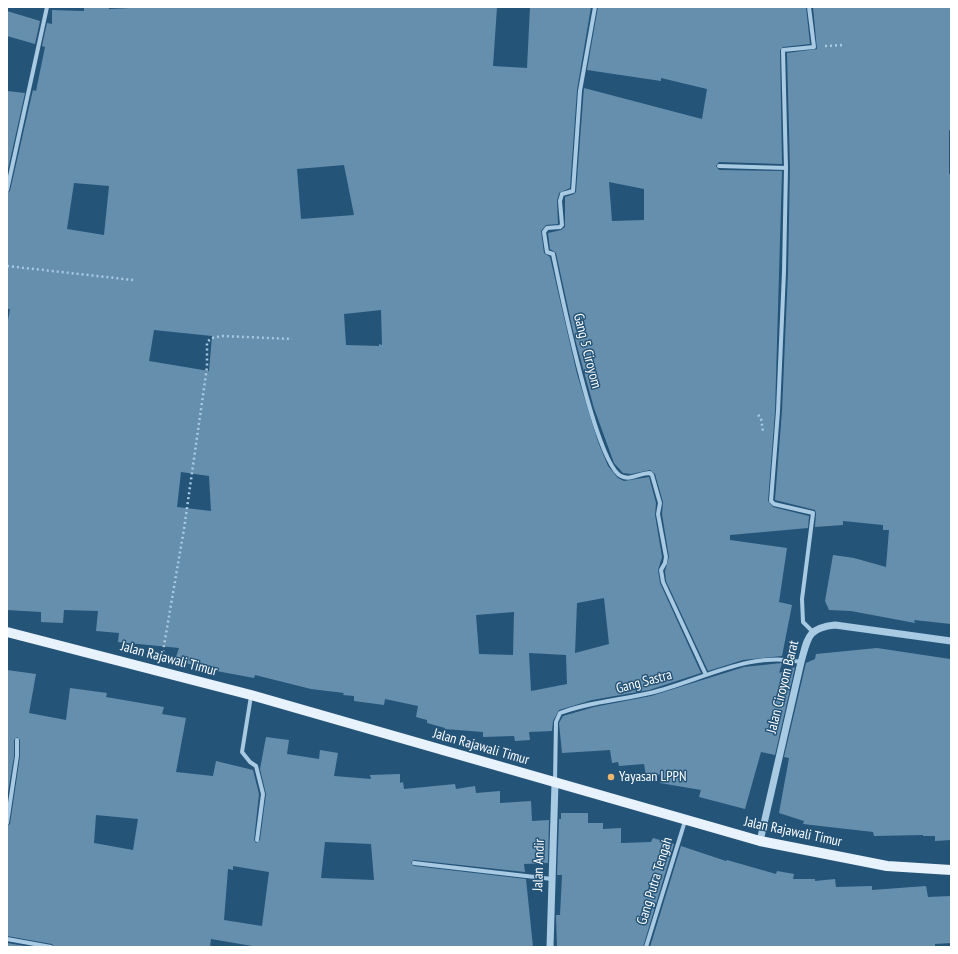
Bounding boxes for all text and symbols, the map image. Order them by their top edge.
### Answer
street label: Gang 5 Ciroyom [570,312,604,390]
street label: Jalan Rajawali Timur [119,638,219,680]
street label: Jalan Ciroyom Barat [763,639,803,735]
street label: Gang Sastra [614,666,674,698]
street label: Jalan Rajawali Timur [431,725,531,769]
place label: Yayasan LPPN [619,769,686,785]
marker: Yayasan LPPN [606,772,616,782]
street label: Jalan Rajawali Timur [743,813,843,851]
street label: Gang Putra Tengah [634,835,676,927]
street label: Jalan Andir [530,838,548,892]

